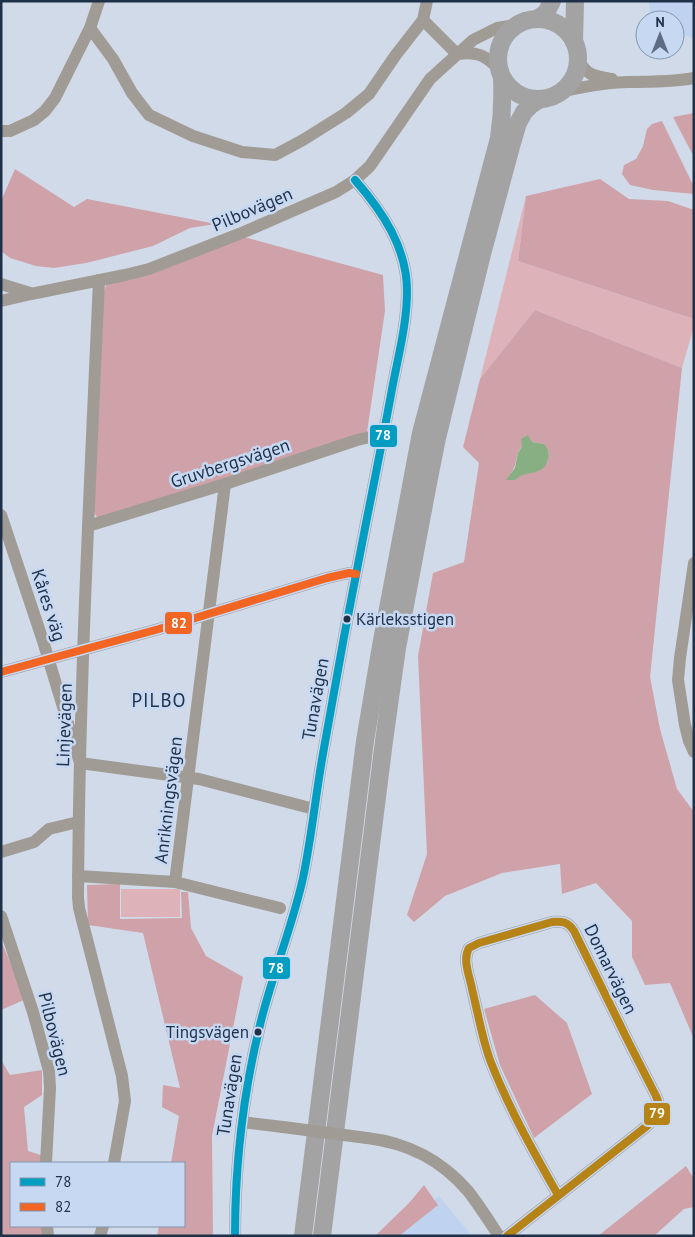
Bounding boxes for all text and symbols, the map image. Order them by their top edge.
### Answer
north arrow [635,10,685,60]
text: N [655,13,665,31]
street label: Pilbovägen [208,182,296,236]
line badge: 78 [369,424,398,448]
text: 78 [375,426,391,444]
street label: Gruvbergsvägen [167,433,293,493]
street label: Kåres väg [27,566,71,644]
place label: Kärleksstigen [356,608,454,630]
line badge: 82 [164,611,193,635]
text: 82 [171,614,187,632]
marker: Kärleksstigen [342,614,352,624]
street label: Tunavägen [296,656,334,742]
street label: Linjevägen [51,683,77,767]
district label: PILBO [131,688,187,712]
street label: Anrikningsvägen [149,735,187,865]
street label: Domarvägen [579,920,643,1018]
line badge: 78 [262,956,291,980]
text: 78 [268,959,284,977]
street label: Pilbovägen [33,990,77,1078]
place label: Tingsvägen [166,1021,249,1043]
marker: Tingsvägen [253,1027,263,1037]
street label: Tunavägen [211,1052,247,1138]
line badge: 79 [643,1102,671,1126]
text: 79 [649,1104,665,1122]
legend [10,1162,185,1227]
text: 78 [55,1172,71,1191]
text: 82 [55,1197,71,1216]

